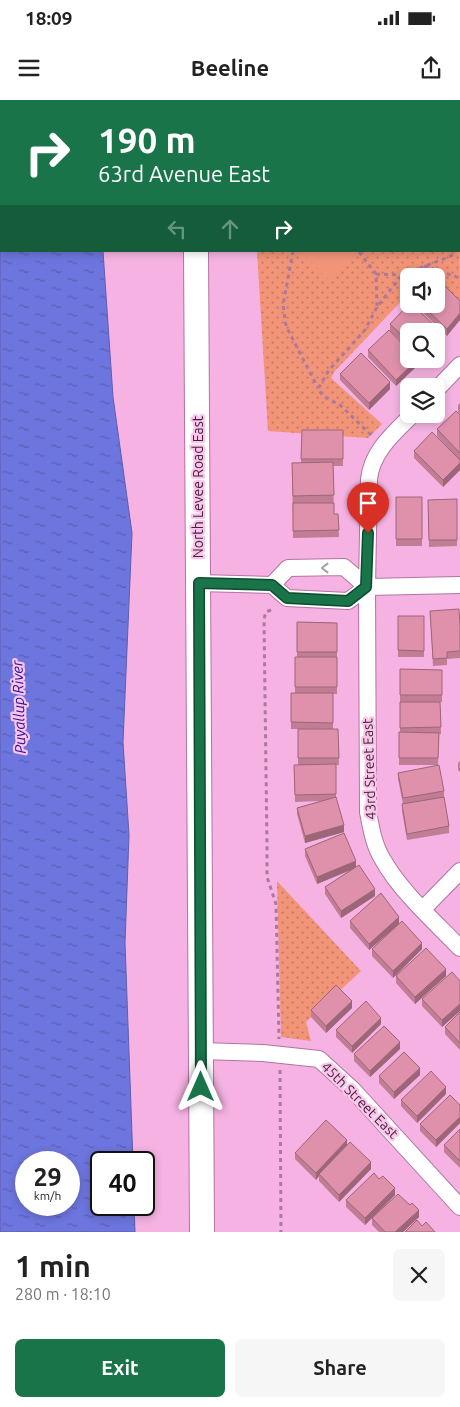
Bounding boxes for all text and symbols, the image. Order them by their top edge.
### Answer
text: 18:09 [25,7,73,29]
icon: menu [15,54,43,82]
icon: share [417,54,445,82]
text: Beeline [191,55,269,80]
icon: right [15,120,80,185]
text: 190 m [98,120,196,160]
text: 63rd Avenue East [98,161,270,186]
icon: left [163,215,191,243]
icon: ahead [216,215,244,243]
icon: right [269,215,297,243]
map controls [400,268,445,423]
button: sound [400,268,445,313]
button: search [400,323,445,368]
button: layers [400,378,445,423]
street label: North Levee Road East [190,415,206,558]
pin [347,482,389,533]
icon: arrive [354,489,382,517]
one-way arrow [321,562,329,573]
water label: Puyallup River [8,659,29,754]
street label: 43rd Street East [359,718,379,820]
street label: 45th Street East [318,1058,402,1142]
position arrow [174,1060,226,1112]
speed limit sign: 40 [90,1151,155,1216]
text: 29 [33,1163,62,1191]
text: km/h [34,1189,61,1202]
text: 1 min [15,1249,91,1283]
button: close [393,1249,445,1301]
text: 280 m · 18:10 [15,1285,111,1303]
button: Exit [15,1339,225,1397]
button: Share [235,1339,445,1397]

